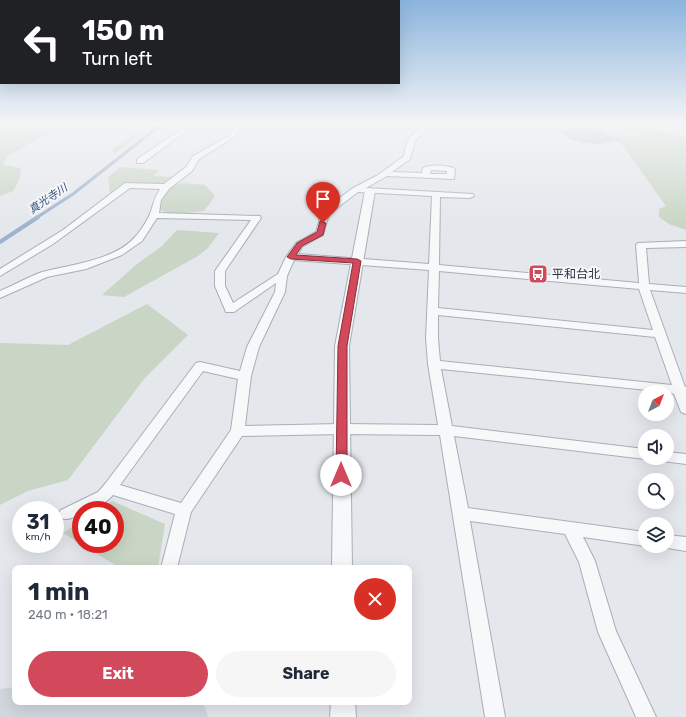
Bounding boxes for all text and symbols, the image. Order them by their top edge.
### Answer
text: 150 m [82,14,165,47]
icon: left [16,16,68,68]
text: Turn left [82,48,152,70]
water label: 真光寺川 [26,181,71,217]
pin [306,182,340,223]
icon: arrive [312,188,334,210]
bus stop icon: 平和台北 [527,263,549,285]
place label: 平和台北 [552,267,600,281]
north arrow [638,385,674,421]
map controls [638,385,674,553]
button: sound [638,429,674,465]
position arrow [320,454,362,496]
button: search [638,473,674,509]
speed limit sign: 40 [72,501,124,553]
text: 31 [27,510,49,534]
button: layers [638,517,674,553]
text: km/h [26,531,50,543]
text: 1 min [28,578,89,606]
button: close [354,578,396,620]
text: 240 m · 18:21 [28,607,108,622]
button: Exit [28,651,208,697]
button: Share [216,651,396,697]

